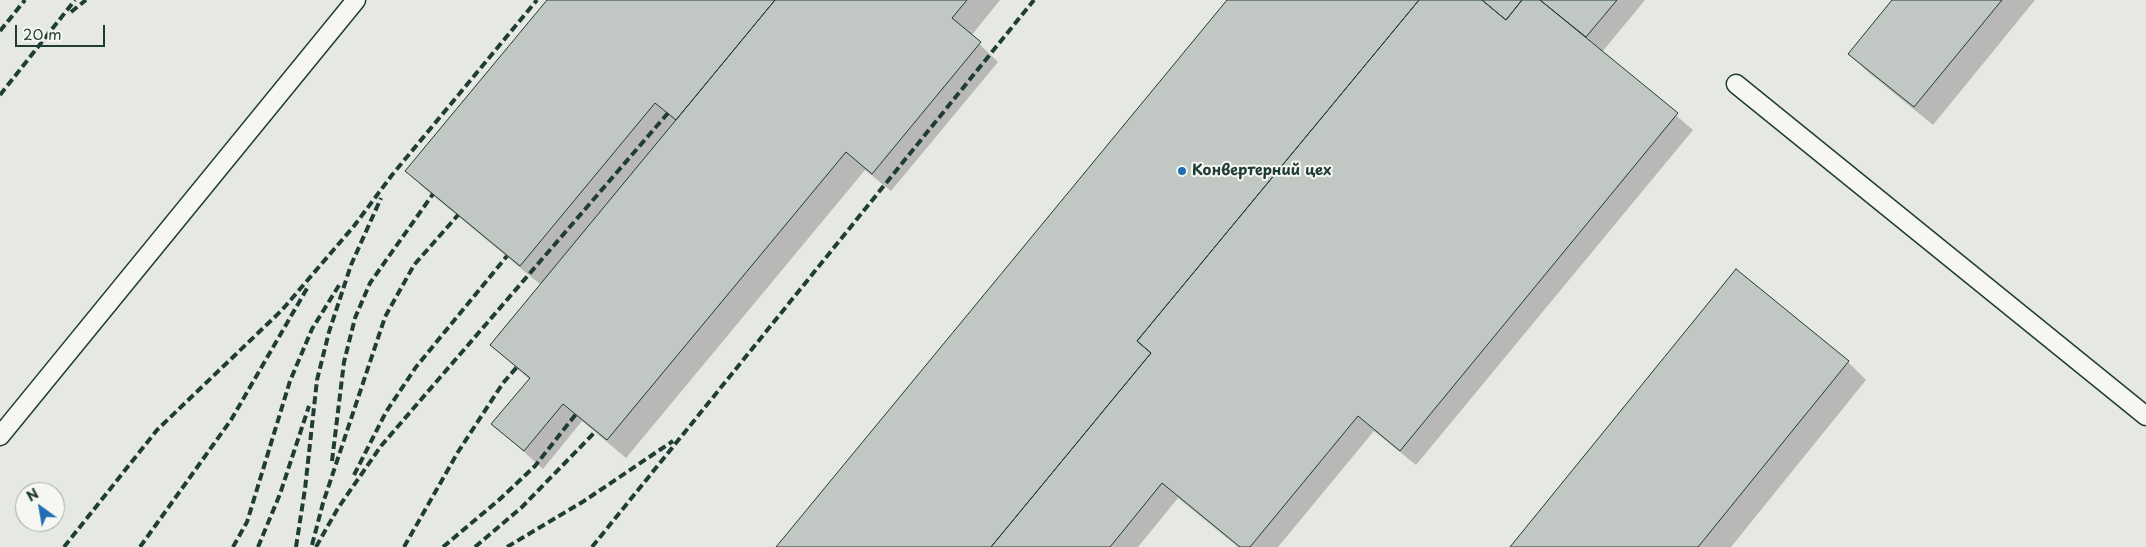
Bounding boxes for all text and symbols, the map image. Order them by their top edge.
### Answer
scale bar [18,15,108,47]
text: 20 m [23,22,62,45]
place label: Конвертерний цех [1192,162,1331,180]
marker: Конвертерний цех [1176,165,1188,177]
north arrow [15,482,65,532]
text: N [22,483,43,507]

